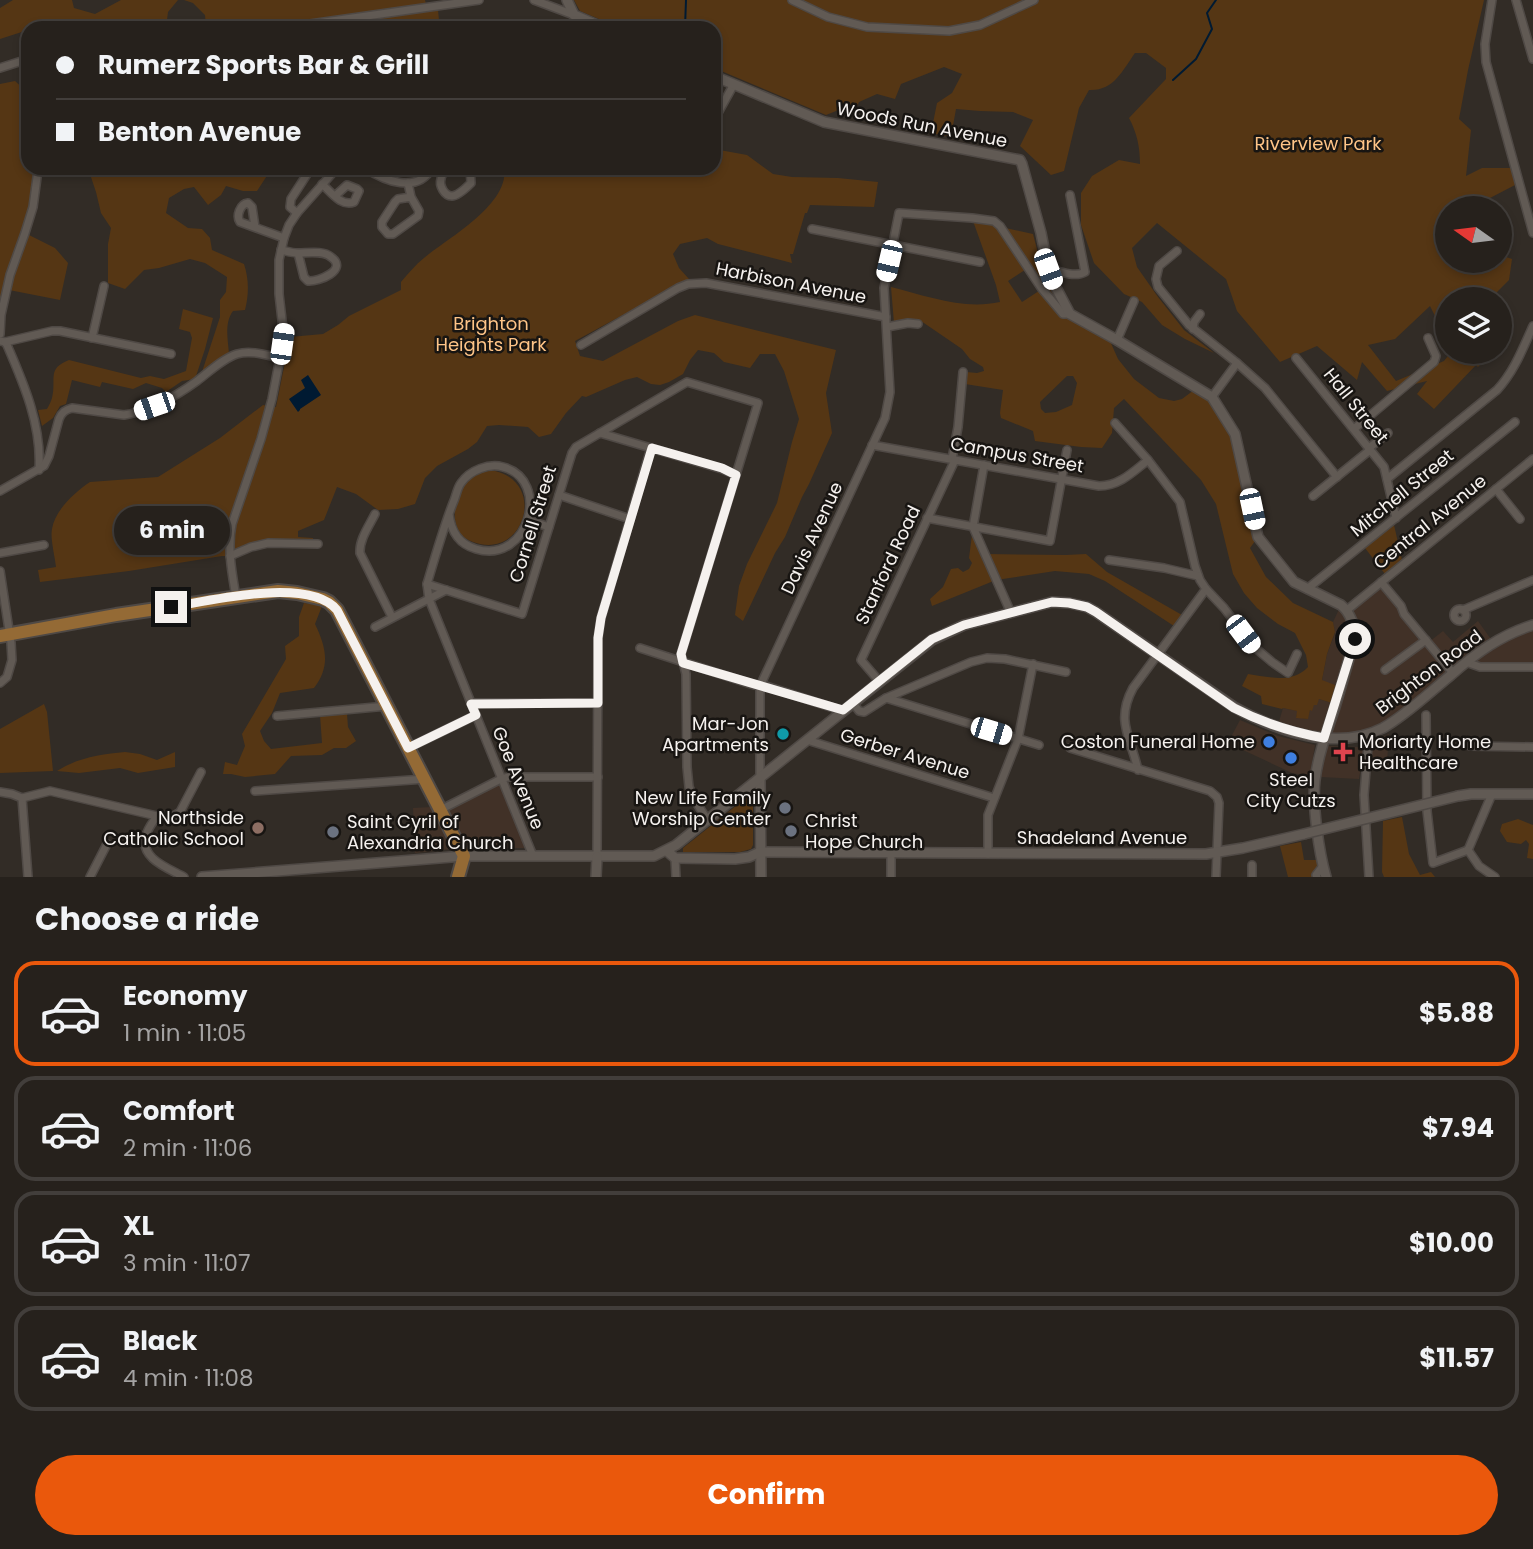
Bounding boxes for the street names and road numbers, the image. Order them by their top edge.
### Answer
street label: Woods Run Avenue [835,96,1010,153]
street label: Harbison Avenue [714,256,868,309]
street label: Hall Street [1318,362,1395,449]
street label: Campus Street [948,430,1086,479]
street label: Mitchell Street [1345,443,1459,542]
street label: Cornell Street [503,462,562,585]
street label: Central Avenue [1368,468,1492,575]
street label: Davis Avenue [775,478,848,598]
street label: Stanford Road [849,501,926,628]
street label: Brighton Road [1370,623,1487,720]
street label: Gerber Avenue [837,722,973,785]
street label: Goe Avenue [486,723,550,833]
street label: Shadeland Avenue [1017,825,1187,850]

